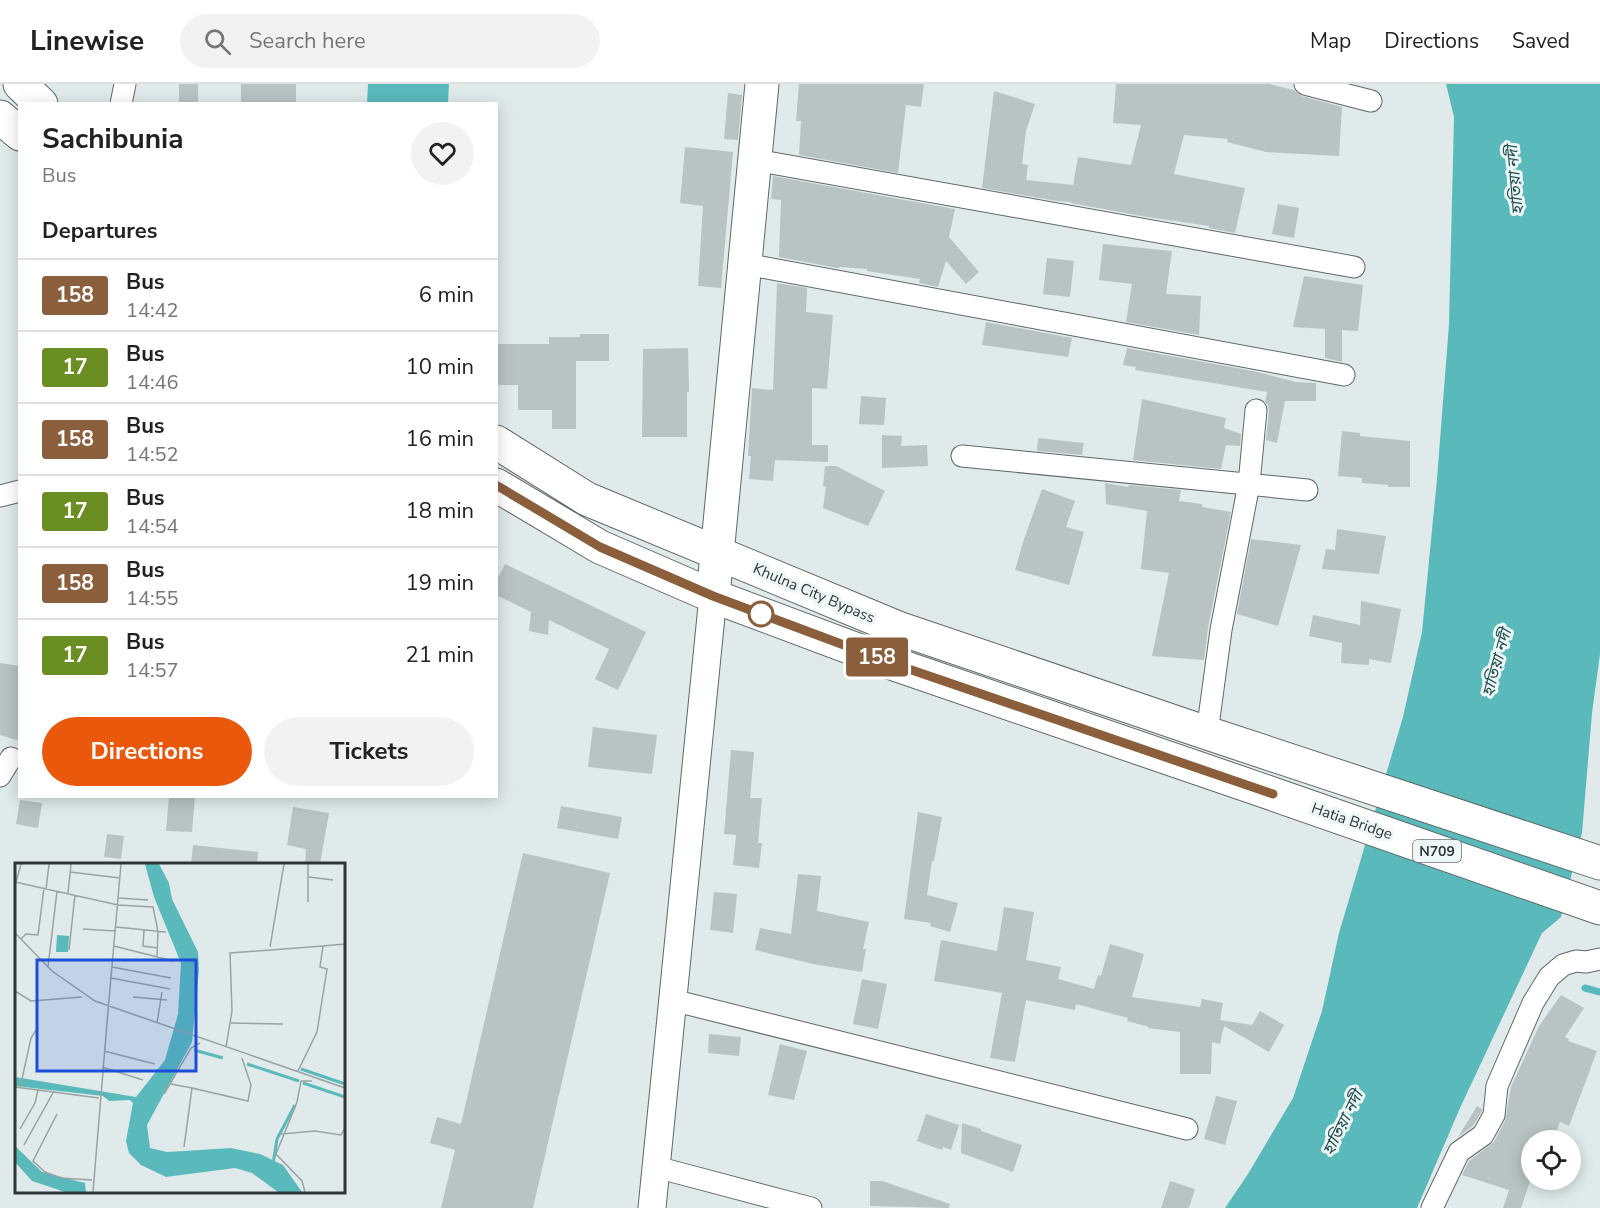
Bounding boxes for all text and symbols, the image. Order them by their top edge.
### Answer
search box [180,14,600,68]
text: Linewise [30,22,144,60]
icon: search [201,25,234,58]
text: Search here [249,26,366,56]
text: Map [1310,27,1351,55]
text: Directions [1384,27,1479,55]
text: Saved [1512,27,1570,55]
text: Sachibunia [42,120,184,158]
button: heart [411,122,474,185]
water label: হাতিয়া নদী [1501,142,1529,216]
text: Bus [42,162,76,189]
text: Departures [42,216,157,246]
text: Bus [126,267,165,297]
text: 6 min [419,280,474,310]
text: 158 [56,281,94,309]
text: 14:42 [126,297,179,324]
text: Bus [126,339,165,369]
text: 10 min [406,352,474,382]
text: 17 [62,353,88,381]
text: 14:46 [126,369,179,396]
text: Bus [126,411,165,441]
text: 16 min [406,424,474,454]
text: 158 [56,425,94,453]
text: 14:52 [126,441,179,468]
text: Bus [126,483,165,513]
text: 18 min [406,496,474,526]
text: 17 [62,497,88,525]
text: 14:54 [126,513,179,540]
text: Bus [126,555,165,585]
street label: Khulna City Bypass [750,558,878,628]
text: 19 min [406,568,474,598]
text: 158 [56,569,94,597]
text: 14:55 [126,585,179,612]
unlabelled marker [748,601,774,627]
water label: হাতিয়া নদী [1477,624,1518,699]
text: Bus [126,627,165,657]
line badge: 158 [842,638,912,676]
text: 21 min [406,640,474,670]
text: 17 [62,641,88,669]
text: 158 [858,643,896,671]
text: 14:57 [126,657,179,684]
button: Directions [42,717,252,786]
button: Tickets [264,717,474,786]
street label: Hatia Bridge [1309,798,1395,844]
road number: N709 [1413,840,1461,862]
inset map [15,863,345,1193]
water label: হাতিয়া নদী [1317,1085,1370,1159]
map controls [1521,1130,1581,1190]
button: locate [1521,1130,1581,1190]

